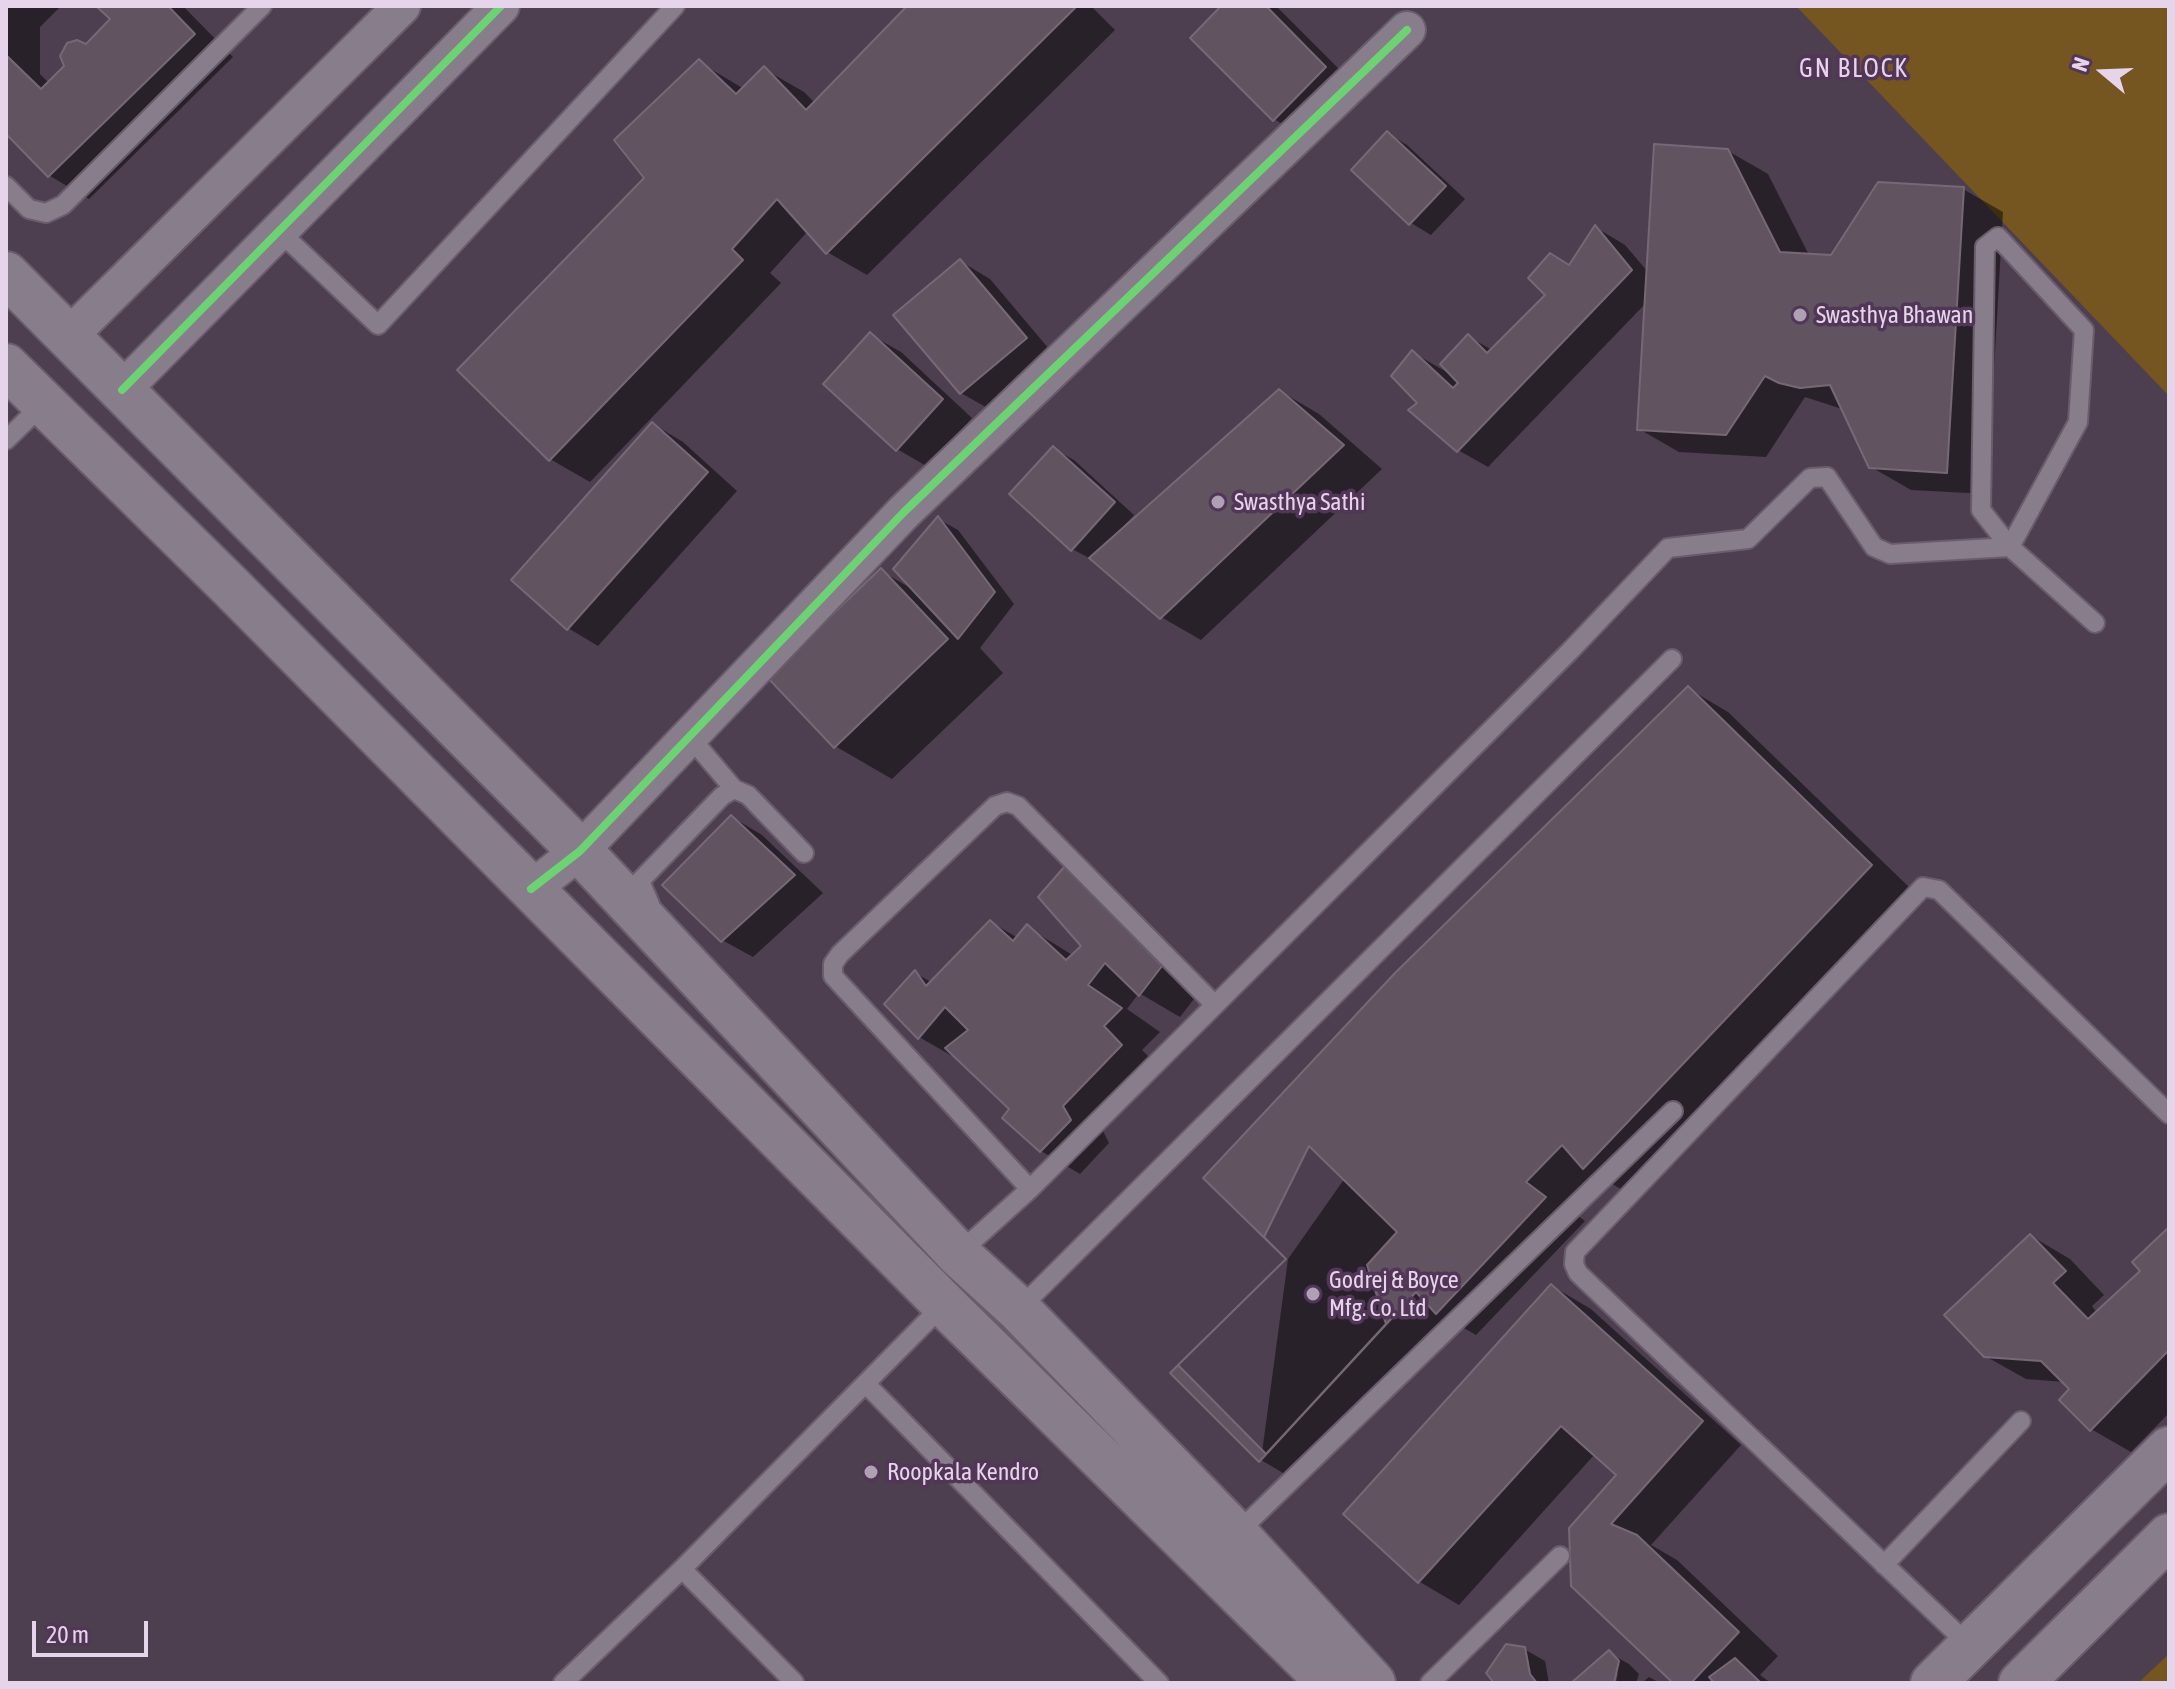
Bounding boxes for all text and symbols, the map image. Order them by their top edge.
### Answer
north arrow [2063,32,2143,112]
district label: GN BLOCK [1799,53,1909,85]
text: N [2066,54,2095,75]
place label: Swasthya Bhawan [1816,301,1973,329]
marker: Swasthya Bhawan [1791,306,1809,324]
place label: Swasthya Sathi [1234,488,1366,516]
marker: Swasthya Sathi [1209,493,1227,511]
place label: Godrej & Boyce Mfg. Co. Ltd [1329,1266,1459,1322]
marker: Godrej & Boyce Mfg. Co. Ltd [1304,1285,1322,1303]
place label: Roopkala Kendro [887,1458,1039,1486]
marker: Roopkala Kendro [862,1463,880,1481]
scale bar [36,1605,152,1655]
text: 20 m [46,1621,89,1648]

